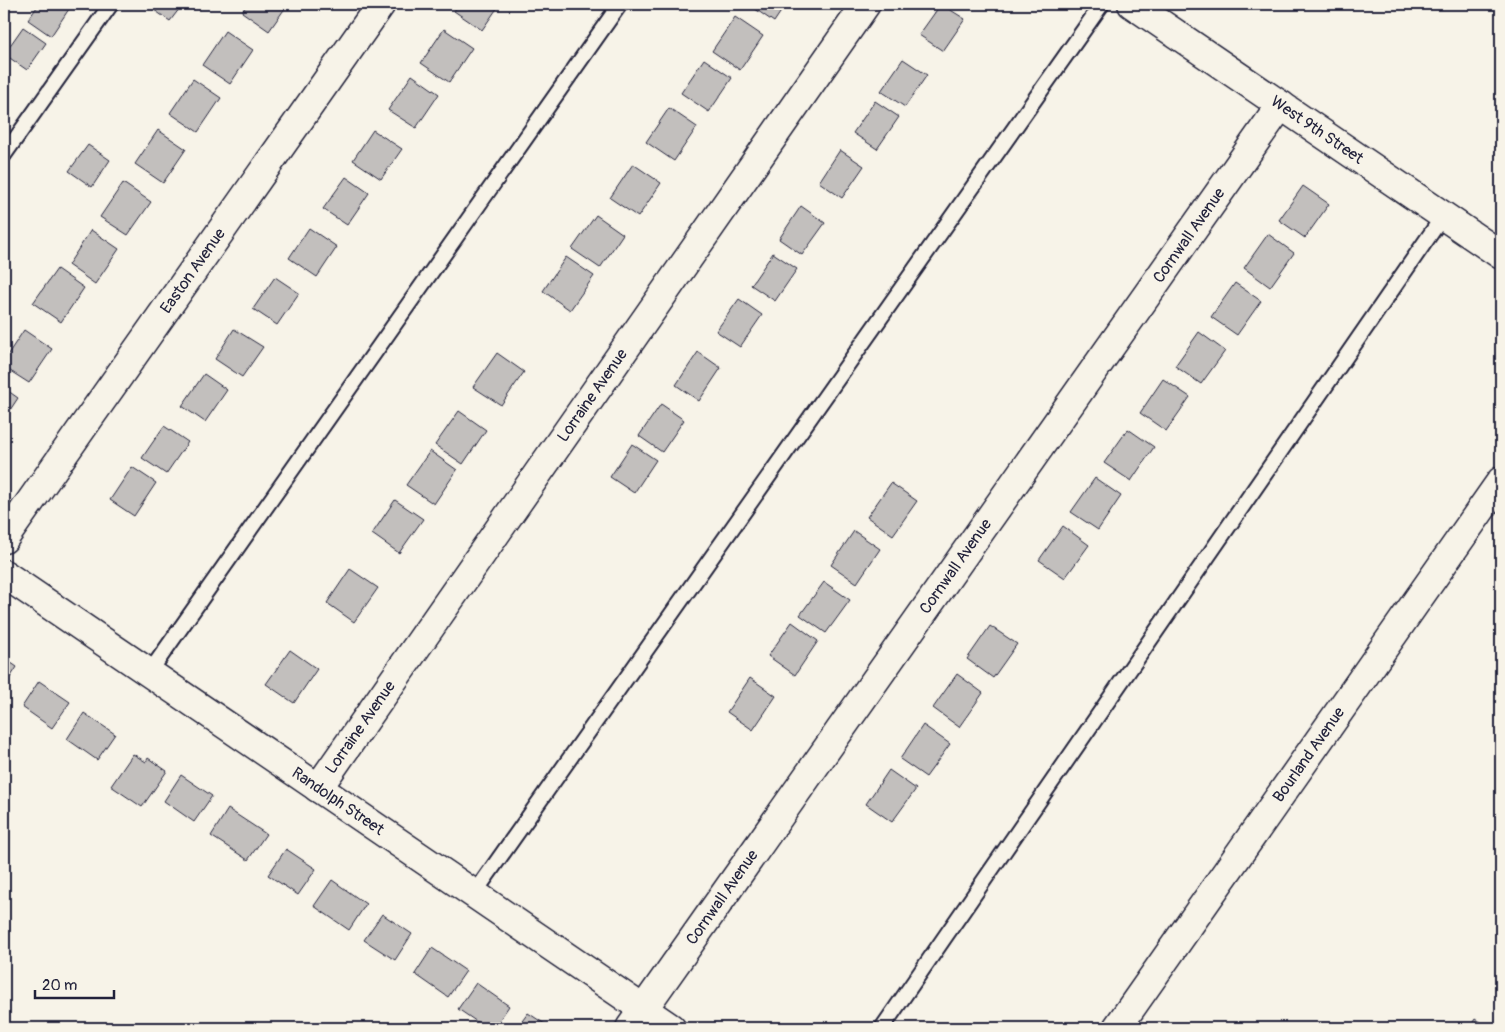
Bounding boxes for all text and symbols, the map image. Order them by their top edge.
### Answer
street label: West 9th Street [1267,91,1368,169]
street label: Cornwall Avenue [1149,184,1230,287]
street label: Easton Avenue [156,224,230,317]
street label: Lorraine Avenue [553,345,632,446]
street label: Cornwall Avenue [915,515,996,618]
street label: Lorraine Avenue [321,677,400,778]
street label: Bourland Avenue [1269,703,1349,806]
street label: Randolph Street [288,763,388,840]
street label: Cornwall Avenue [682,846,763,949]
scale bar [35,967,114,999]
text: 20 m [42,976,77,995]

